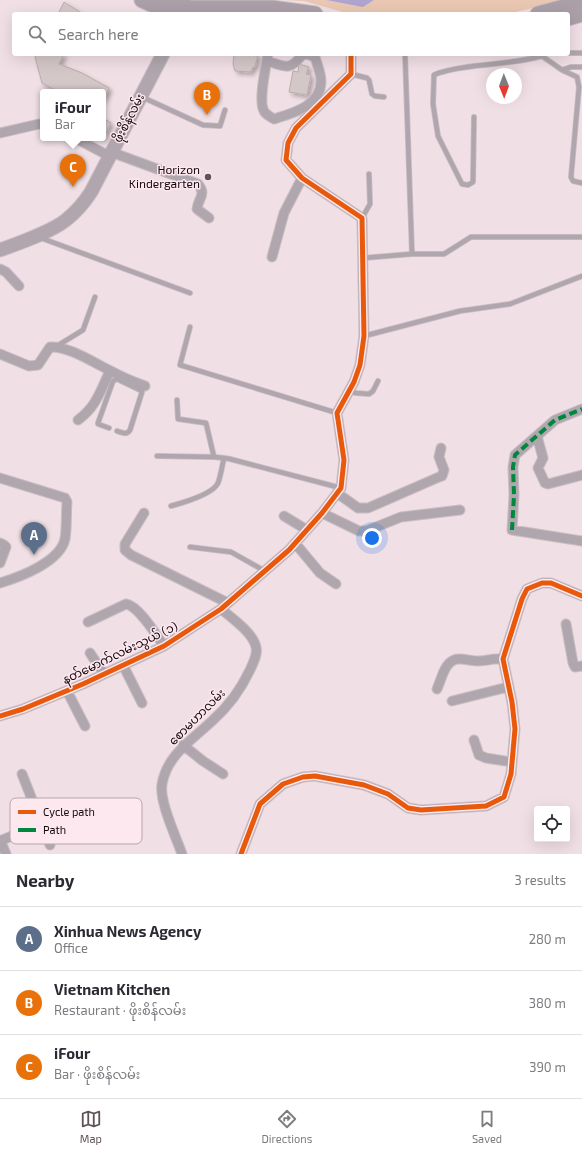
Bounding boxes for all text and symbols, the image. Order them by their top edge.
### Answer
search box [12,12,570,56]
icon: search [26,23,48,45]
text: Search here [58,25,139,43]
north arrow [486,68,522,104]
pin: B [194,82,220,115]
popup [40,89,106,141]
street label: ဖိုးစိန်လမ်း [109,90,150,146]
text: iFour [55,98,91,116]
text: Bar [55,116,75,132]
pin: C [60,154,86,187]
place label: Horizon Kindergarten [129,162,200,190]
marker: Horizon Kindergarten [203,172,213,182]
pin: A [21,522,47,555]
your location [362,528,382,548]
street label: နတ်မောက်လမ်းသွယ် (၁) [59,617,181,690]
street label: စောမဟာလမ်း [165,685,227,747]
legend [10,798,142,844]
text: Cycle path [43,805,95,818]
map controls [534,806,570,842]
button: locate [534,806,570,842]
text: Path [43,823,66,836]
text: Nearby [16,870,74,890]
text: 3 results [515,872,566,888]
text: Xinhua News Agency [54,922,201,940]
text: A [25,931,33,947]
text: 280 m [529,931,566,947]
text: Office [54,940,88,956]
text: Vietnam Kitchen [54,980,170,998]
text: B [25,995,33,1011]
text: 380 m [529,995,566,1011]
text: Restaurant · ဖိုးစိန်လမ်း [54,1002,186,1018]
text: iFour [54,1044,90,1062]
text: C [25,1059,33,1075]
text: 390 m [529,1059,566,1075]
text: Bar · ဖိုးစိန်လမ်း [54,1066,140,1082]
tab: Map [80,1108,102,1145]
tab: Directions [262,1108,312,1145]
tab: Saved [472,1108,502,1145]

